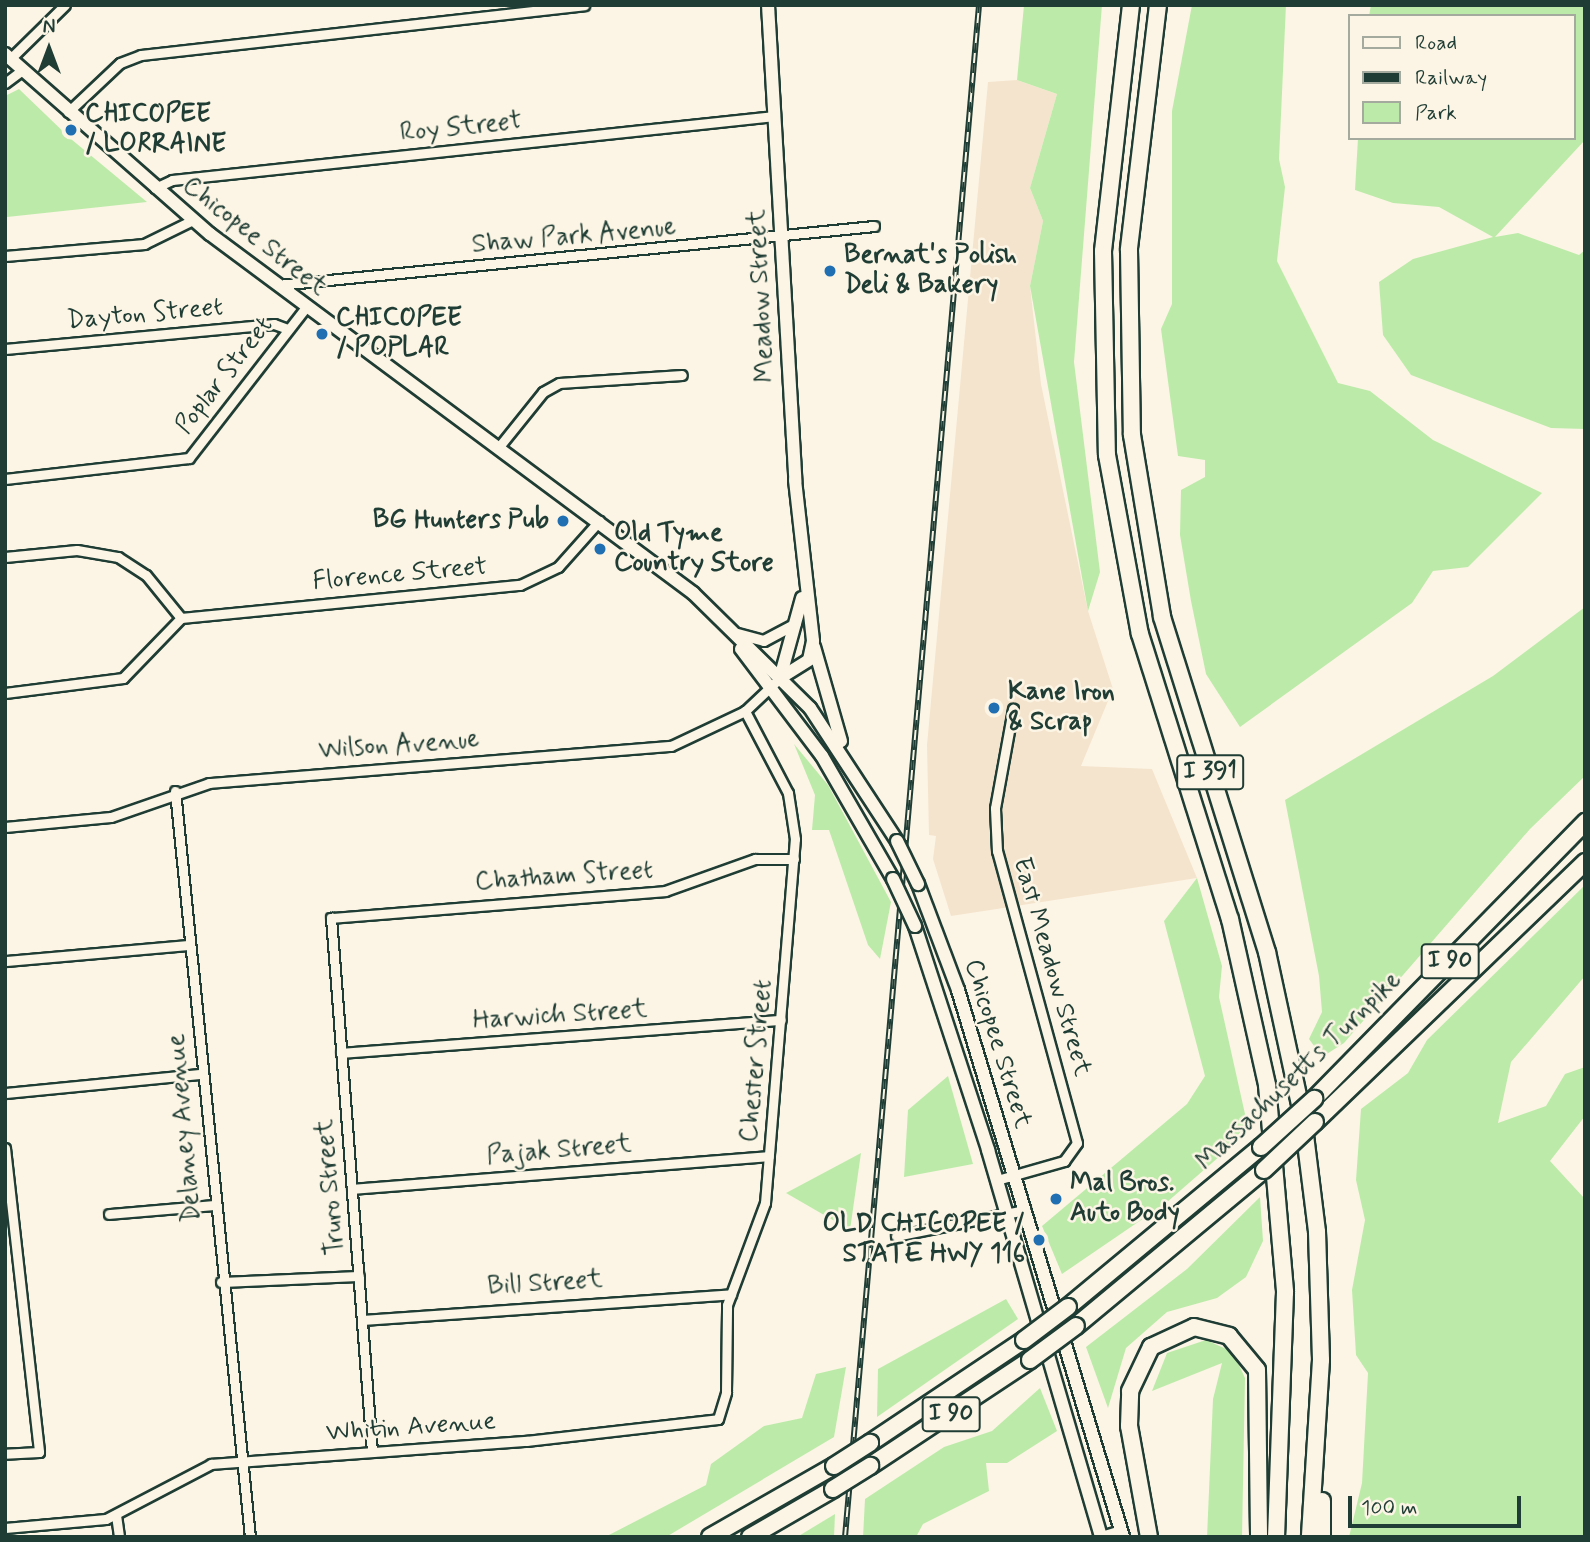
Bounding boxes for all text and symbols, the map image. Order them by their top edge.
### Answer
north arrow [14,14,84,84]
legend [1348,14,1576,140]
text: N [43,15,55,40]
text: Road [1415,29,1457,57]
text: Railway [1415,64,1487,92]
place label: CHICOPEE / LORRAINE [85,99,226,160]
text: Park [1415,99,1457,127]
street label: Roy Street [399,106,523,150]
marker: CHICOPEE / LORRAINE [63,122,79,138]
street label: Chicopee Street [175,171,333,303]
street label: Meadow Street [742,209,782,383]
street label: Shaw Park Avenue [468,212,680,262]
place label: Bernat's Polish Deli & Bakery [844,240,1014,302]
marker: Bernat's Polish Deli & Bakery [822,263,838,279]
street label: Dayton Street [64,292,226,338]
place label: CHICOPEE / POPLAR [336,303,462,364]
street label: Poplar Street [168,309,282,443]
marker: CHICOPEE / POPLAR [314,326,330,342]
place label: BG Hunters Pub [368,505,549,537]
marker: BG Hunters Pub [555,513,571,529]
place label: Old Tyme Country Store [614,518,769,580]
marker: Old Tyme Country Store [592,541,608,557]
street label: Florence Street [312,552,488,598]
place label: Kane Iron & Scrap [1008,677,1121,738]
marker: Kane Iron & Scrap [986,700,1002,716]
street label: Wilson Avenue [319,725,479,767]
road number: I 391 [1175,752,1245,792]
street label: East Meadow Street [1005,854,1097,1080]
street label: Chatham Street [472,855,656,899]
road number: I 90 [1420,940,1480,981]
street label: Chicopee Street [956,956,1038,1132]
street label: Massachusetts Turnpike [1191,966,1409,1178]
street label: Chester Street [734,976,780,1146]
street label: Harwich Street [472,994,648,1038]
street label: Delaney Avenue [162,1036,208,1220]
street label: Truro Street [310,1118,352,1256]
street label: Pajak Street [485,1129,633,1173]
place label: Mal Bros. Auto Body [1070,1168,1180,1230]
marker: Mal Bros. Auto Body [1048,1191,1064,1207]
place label: OLD CHICOPEE / STATE HWY 116 [823,1209,1025,1270]
marker: OLD CHICOPEE / STATE HWY 116 [1031,1232,1047,1248]
street label: Bill Street [486,1264,604,1304]
road number: I 90 [921,1394,981,1434]
street label: Whitin Avenue [329,1407,493,1449]
scale bar [1352,1482,1525,1526]
text: 100 m [1361,1494,1417,1522]

